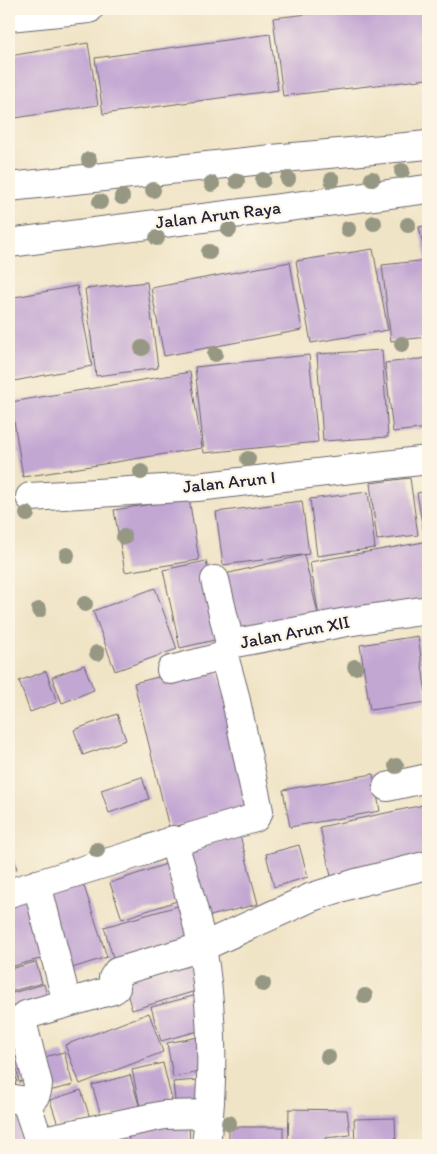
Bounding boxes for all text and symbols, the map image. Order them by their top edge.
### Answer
street label: Jalan Arun Raya [154,196,282,234]
street label: Jalan Arun I [182,466,276,498]
street label: Jalan Arun XII [238,611,352,653]

